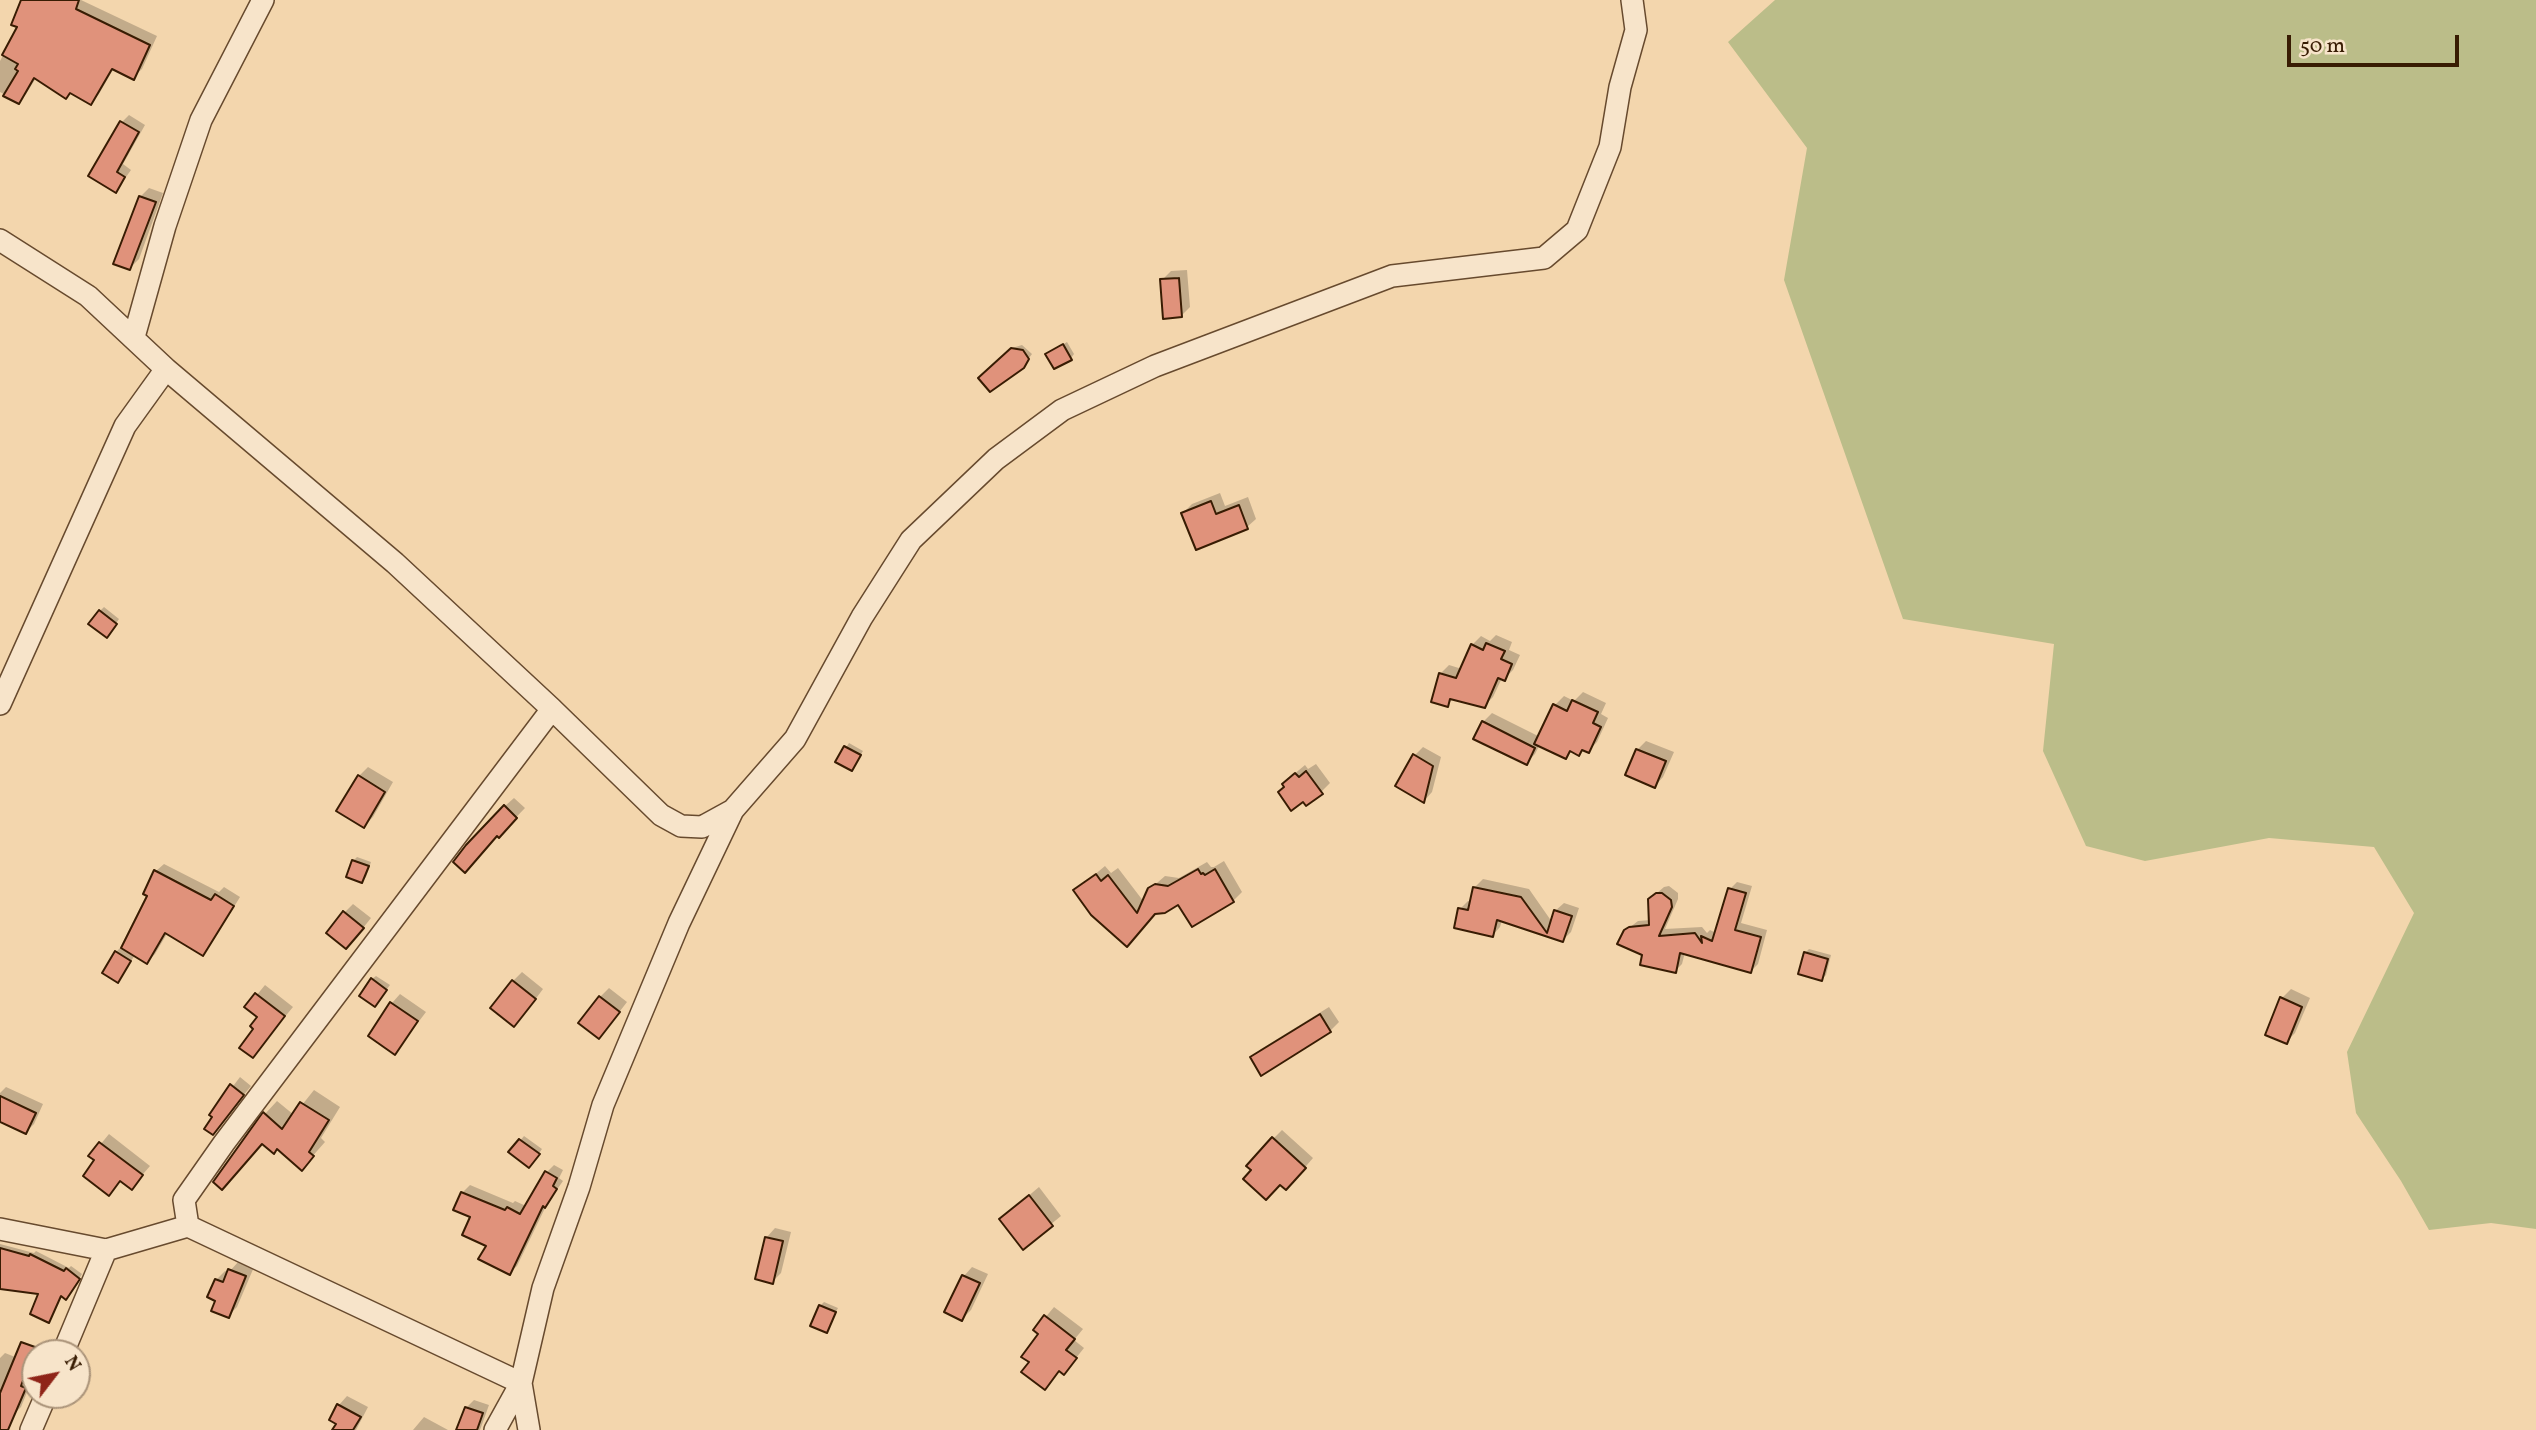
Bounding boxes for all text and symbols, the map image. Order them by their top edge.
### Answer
scale bar [2291,21,2462,65]
text: 50 m [2300,32,2345,61]
north arrow [21,1339,91,1409]
text: N [57,1351,87,1377]

